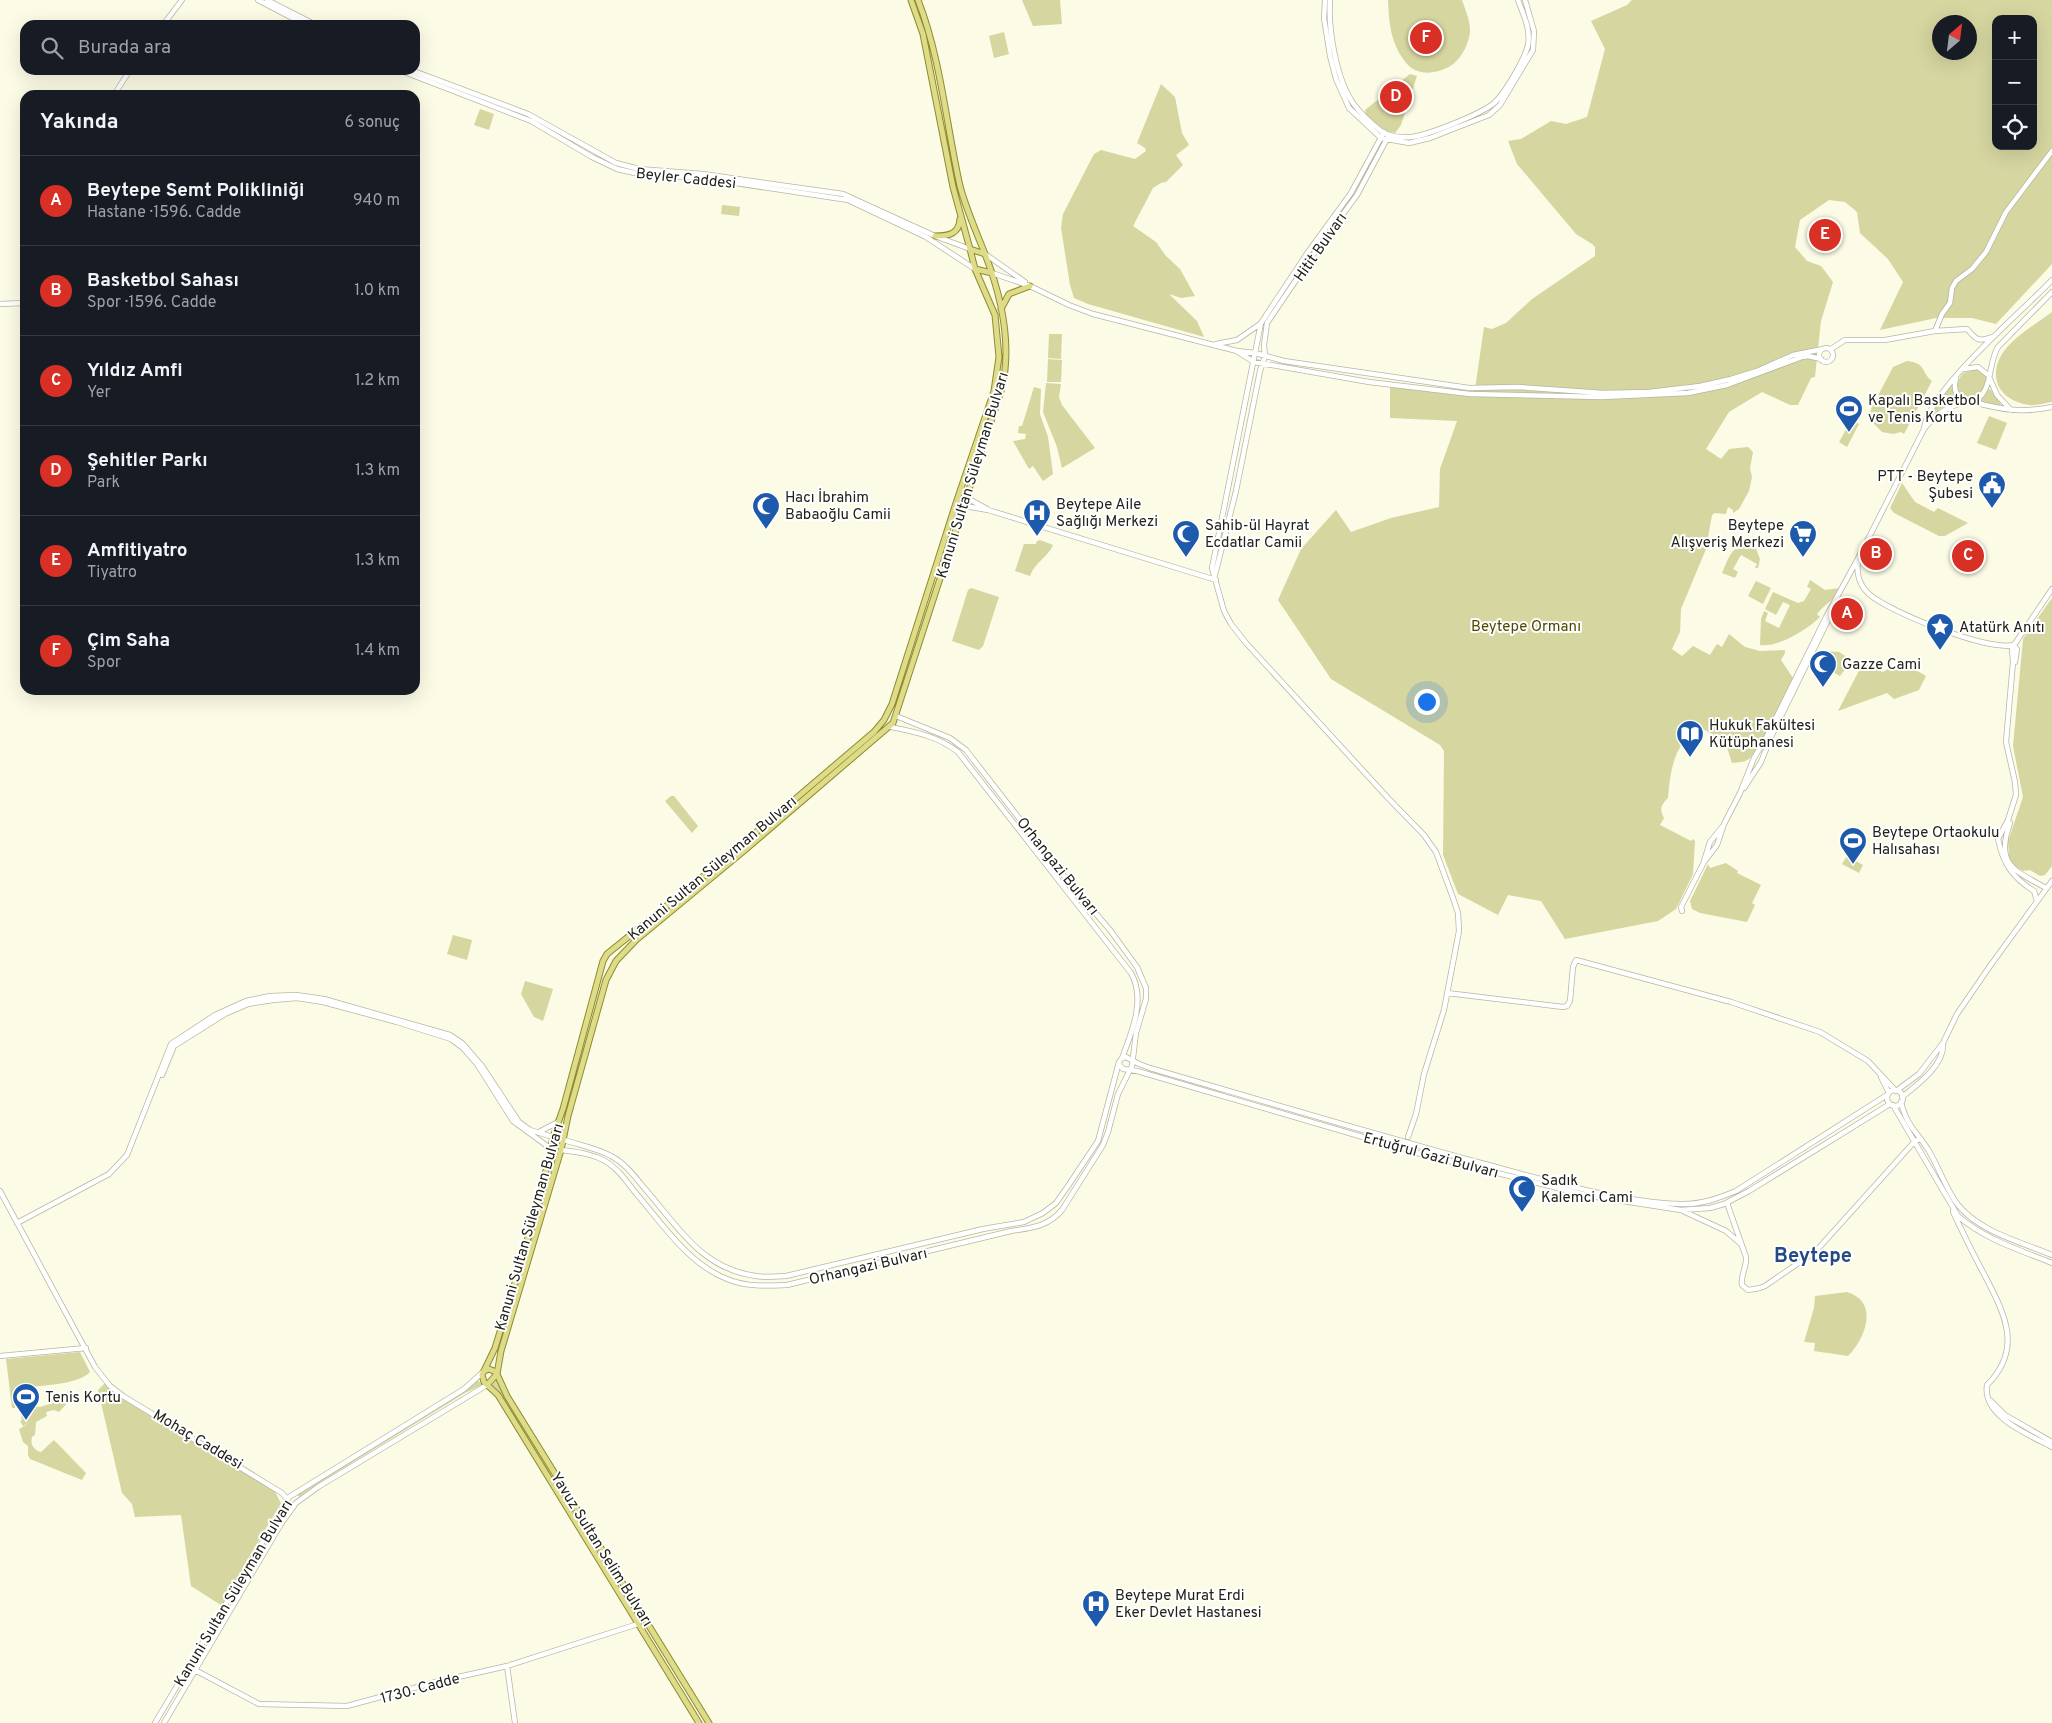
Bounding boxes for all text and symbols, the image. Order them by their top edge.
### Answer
north arrow [1932,15,1977,60]
map controls [1992,15,2037,150]
button: + [1992,15,2037,60]
pin: F [1410,19,1442,57]
search box [20,20,420,75]
icon: search [38,34,66,62]
text: Burada ara [78,36,171,60]
button: − [1992,60,2037,105]
pin: D [1380,78,1412,116]
button: locate [1992,105,2037,150]
text: Yakında [40,109,119,136]
text: 6 sonuç [345,113,400,133]
street label: Beyler Caddesi [635,165,737,194]
text: Beytepe Semt Polikliniği [87,179,304,203]
text: A [50,191,62,211]
text: 940 m [353,191,400,211]
text: Hastane · 1596. Cadde [87,203,241,223]
street label: Hitit Bulvarı [1291,210,1352,286]
pin: E [1809,216,1841,254]
text: Basketbol Sahası [87,269,239,293]
text: B [50,281,62,301]
text: 1.0 km [354,281,400,301]
text: Spor · 1596. Cadde [87,293,216,313]
text: Yıldız Amfi [87,359,183,383]
street label: Kanuni Sultan Süleyman Bulvarı [933,370,1014,581]
text: C [51,371,61,391]
text: 1.2 km [355,371,400,391]
text: Yer [87,383,111,403]
place label: Kapalı Basketbol ve Tenis Kortu [1868,392,1980,428]
sports icon: Kapalı Basketbol ve Tenis Kortu [1834,394,1864,433]
text: Şehitler Parkı [87,449,208,473]
text: D [50,461,62,481]
text: 1.3 km [355,461,400,481]
place label: PTT - Beytepe Şubesi [1877,468,1973,504]
public building icon: PTT - Beytepe Şubesi [1977,470,2007,509]
text: Park [87,473,120,493]
place label: Hacı İbrahim Babaoğlu Camii [785,488,891,525]
mosque icon: Hacı İbrahim Babaoğlu Camii [751,491,781,530]
place label: Beytepe Aile Sağlığı Merkezi [1056,496,1158,532]
hospital icon: Beytepe Aile Sağlığı Merkezi [1022,498,1052,537]
place label: Sahib-ül Hayrat Ecdatlar Camii [1205,517,1309,553]
place label: Beytepe Alışveriş Merkezi [1670,517,1784,553]
mosque icon: Sahib-ül Hayrat Ecdatlar Camii [1171,519,1201,558]
supermarket icon: Beytepe Alışveriş Merkezi [1788,519,1818,558]
pin: B [1860,535,1892,573]
pin: C [1952,537,1984,575]
text: Amfitiyatro [87,539,188,563]
text: E [51,551,61,571]
text: 1.3 km [355,551,400,571]
text: Tiyatro [87,563,137,583]
pin: A [1831,595,1863,633]
place icon: Atatürk Anıtı [1925,612,1955,651]
park label: Beytepe Ormanı [1471,618,1581,637]
place label: Atatürk Anıtı [1959,619,2044,638]
text: Çim Saha [87,629,170,653]
text: F [51,641,61,661]
text: 1.4 km [355,641,400,661]
mosque icon: Gazze Cami [1808,649,1838,688]
text: Spor [87,653,121,673]
place label: Gazze Cami [1842,656,1921,675]
your location [1414,689,1440,715]
place label: Hukuk Fakültesi Kütüphanesi [1709,717,1815,753]
library icon: Hukuk Fakültesi Kütüphanesi [1675,719,1705,758]
street label: Kanuni Sultan Süleyman Bulvarı [625,793,801,945]
street label: Orhangazi Bulvarı [1011,814,1102,920]
place label: Beytepe Ortaokulu Halısahası [1872,824,2000,860]
sports icon: Beytepe Ortaokulu Halısahası [1838,826,1868,865]
street label: Kanuni Sultan Süleyman Bulvarı [492,1122,569,1333]
street label: Ertuğrul Gazi Bulvarı [1361,1129,1500,1184]
place label: Sadık Kalemci Cami [1541,1172,1633,1208]
mosque icon: Sadık Kalemci Cami [1507,1174,1537,1213]
district label: Beytepe [1774,1244,1852,1270]
street label: Orhangazi Bulvarı [807,1245,929,1290]
sports icon: Tenis Kortu [11,1382,41,1421]
place label: Tenis Kortu [45,1389,121,1408]
street label: Mohaç Caddesi [149,1406,246,1475]
street label: Yavuz Sultan Selim Bulvarı [545,1469,656,1631]
street label: Kanuni Sultan Süleyman Bulvarı [171,1497,298,1691]
place label: Beytepe Murat Erdi Eker Devlet Hastanesi [1115,1587,1262,1623]
hospital icon: Beytepe Murat Erdi Eker Devlet Hastanesi [1081,1589,1111,1628]
street label: 1730. Cadde [379,1670,462,1709]

